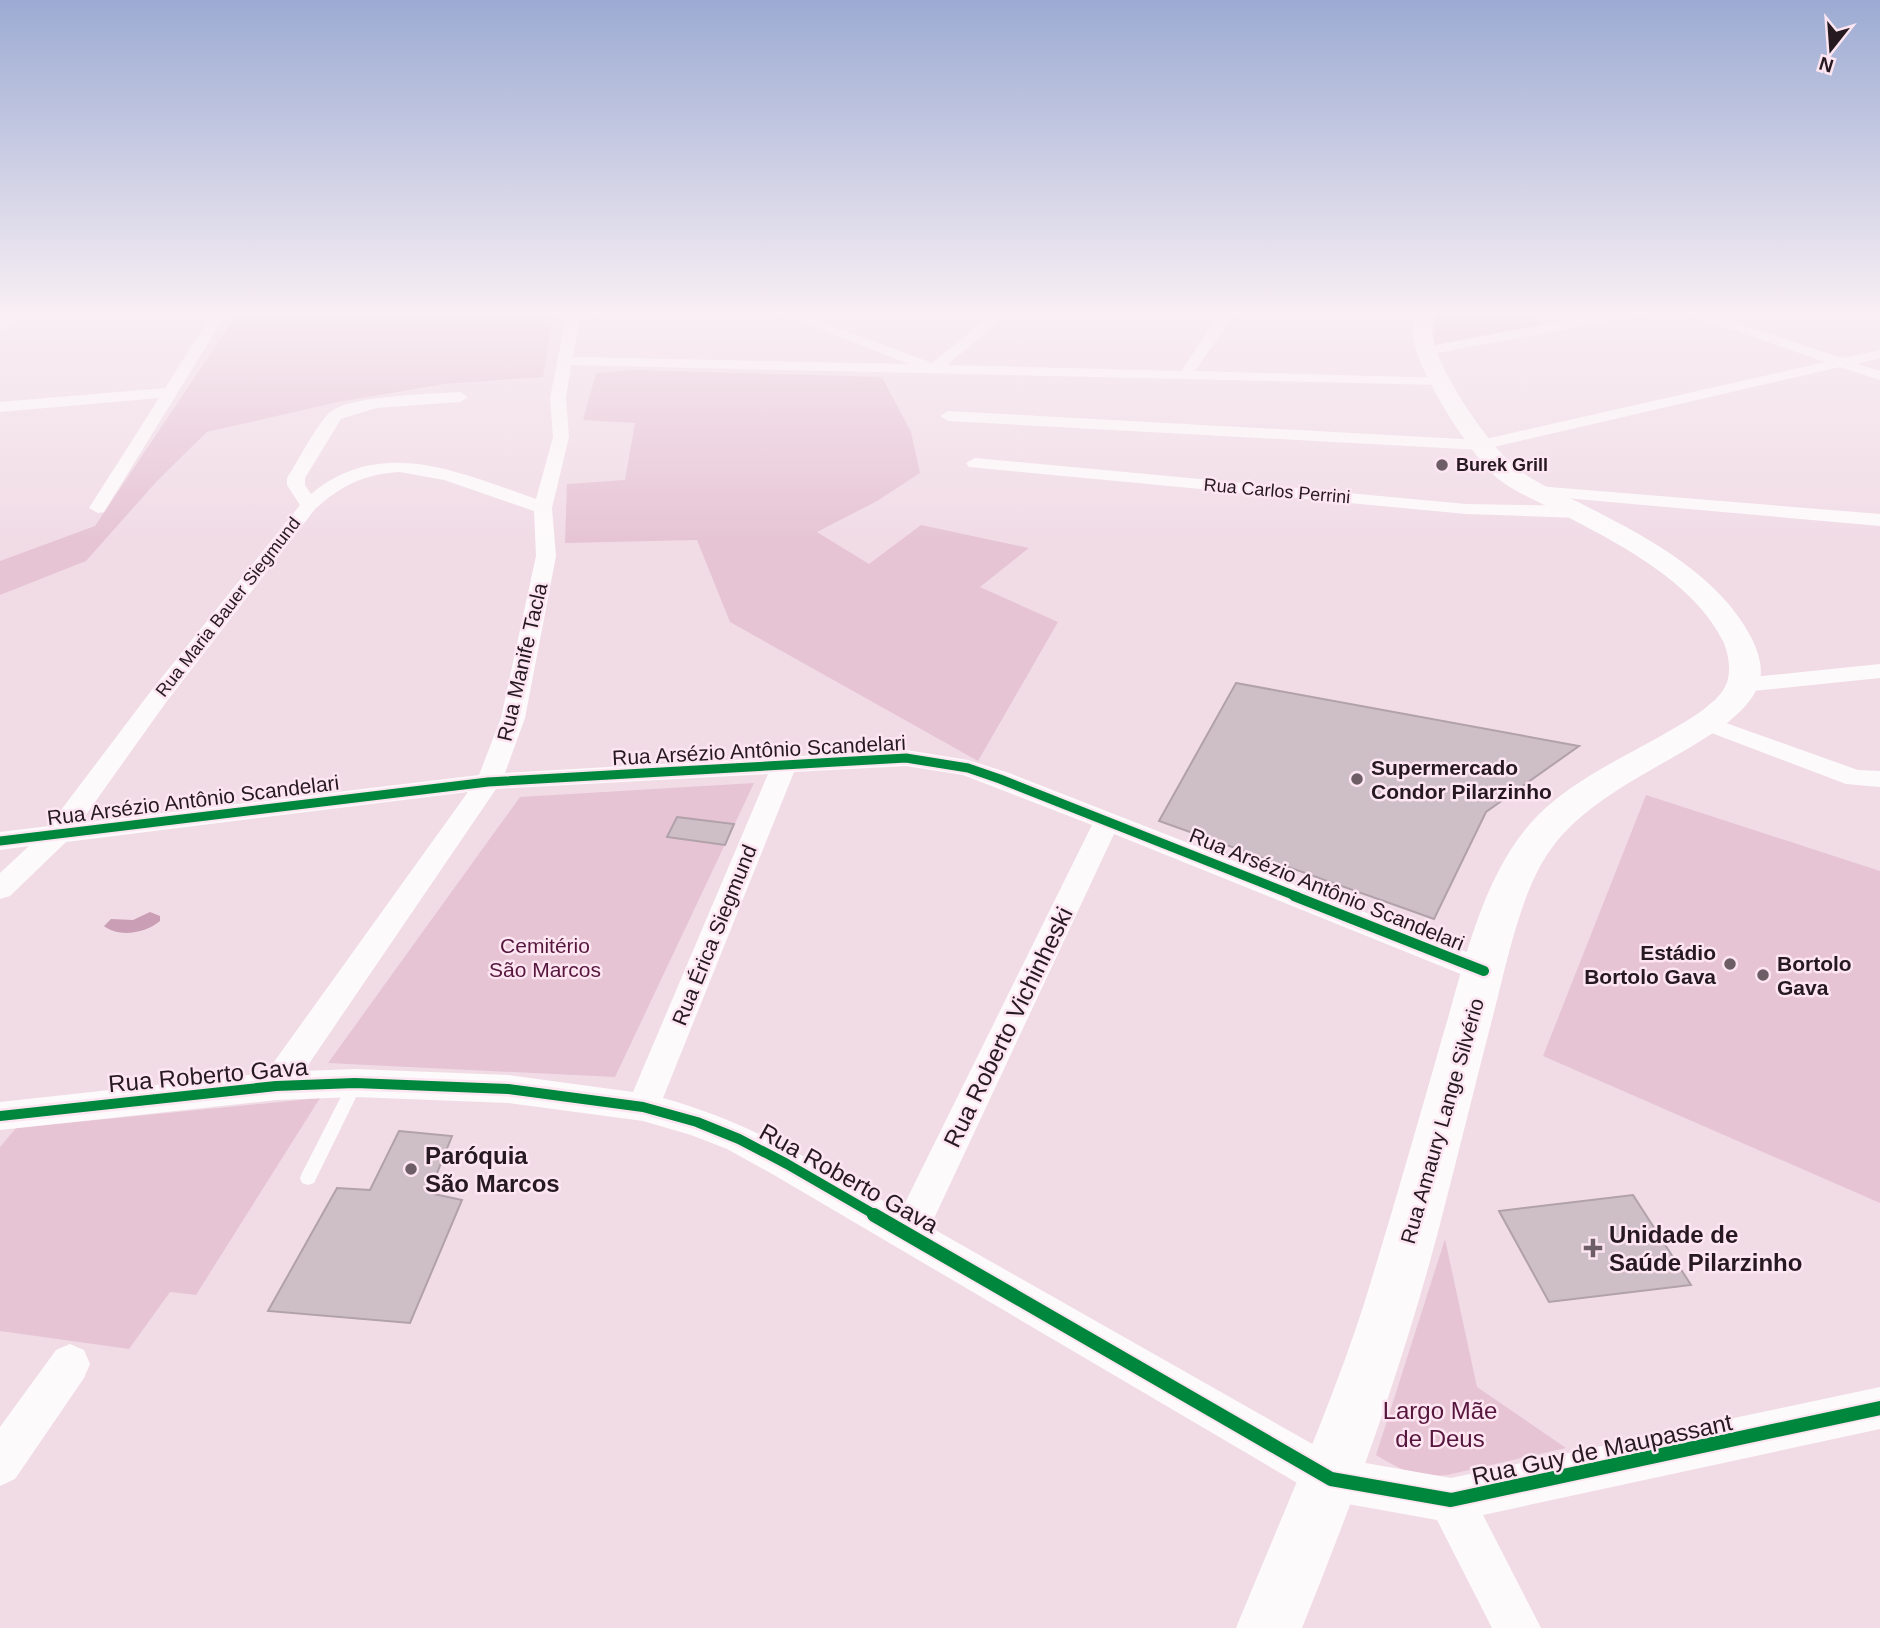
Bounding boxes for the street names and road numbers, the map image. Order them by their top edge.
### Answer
street label: Rua Carlos Perrini [1203,475,1351,507]
street label: Rua Maria Bauer Siegmund [152,513,304,701]
street label: Rua Manife Tacla [493,580,551,743]
street label: Rua Arsézio Antônio Scandelari [612,731,906,769]
street label: Rua Arsézio Antônio Scandelari [46,771,340,829]
street label: Rua Arsézio Antônio Scandelari [1186,823,1468,955]
street label: Rua Érica Siegmund [667,841,761,1029]
street label: Rua Roberto Vichinheski [938,903,1078,1151]
street label: Rua Amaury Lange Silvério [1396,996,1488,1246]
street label: Rua Roberto Gava [107,1053,310,1097]
street label: Rua Roberto Gava [755,1118,944,1239]
street label: Rua Guy de Maupassant [1469,1408,1735,1490]

